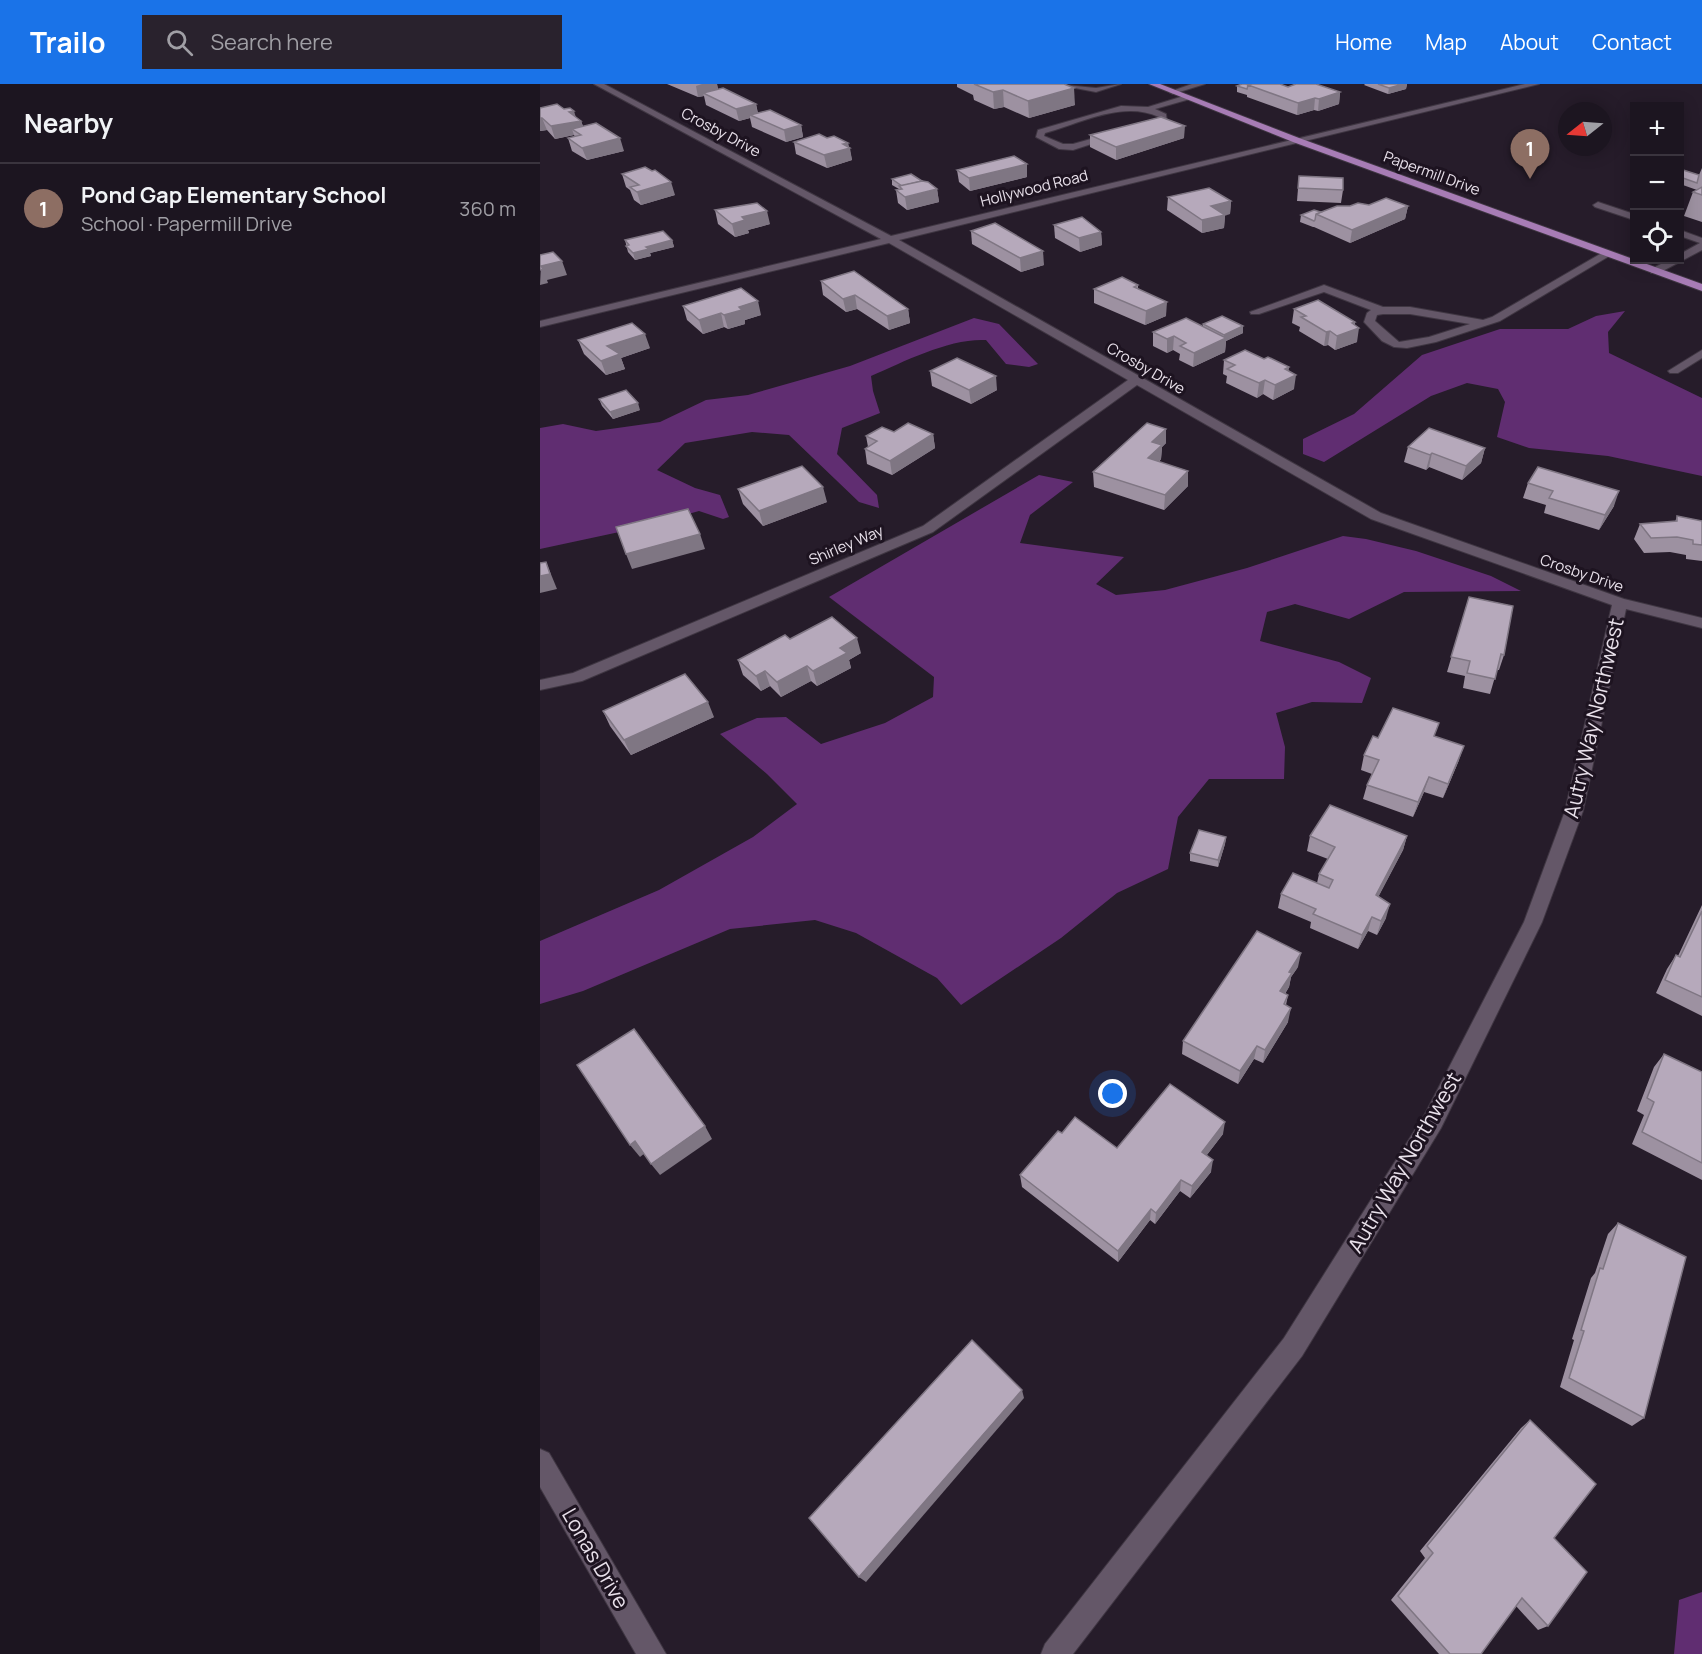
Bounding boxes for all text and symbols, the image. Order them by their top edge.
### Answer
search box [142,15,562,69]
text: Trailo [30,23,106,61]
icon: search [163,26,196,59]
text: Search here [211,27,333,57]
text: Home [1335,28,1392,56]
text: Map [1425,28,1467,56]
text: About [1500,28,1559,56]
text: Contact [1592,28,1672,56]
street label: Crosby Drive [678,102,765,162]
north arrow [1558,102,1612,156]
map controls [1630,102,1684,264]
button: + [1630,102,1684,156]
text: Nearby [24,105,113,141]
pin: 1 [1510,130,1550,179]
street label: Papermill Drive [1381,146,1483,200]
button: − [1630,156,1684,210]
street label: Hollywood Road [978,164,1090,212]
text: Pond Gap Elementary School [81,180,387,210]
text: 1 [39,195,48,222]
text: 360 m [459,195,516,222]
text: School · Papermill Drive [81,210,292,237]
button: locate [1630,210,1684,264]
street label: Crosby Drive [1103,337,1189,399]
street label: Shirley Way [805,520,887,570]
street label: Crosby Drive [1537,549,1627,597]
street label: Autry Way Northwest [1556,615,1630,821]
street label: Autry Way Northwest [1341,1066,1467,1258]
your location [1098,1079,1127,1108]
street label: Lonas Drive [556,1503,636,1613]

